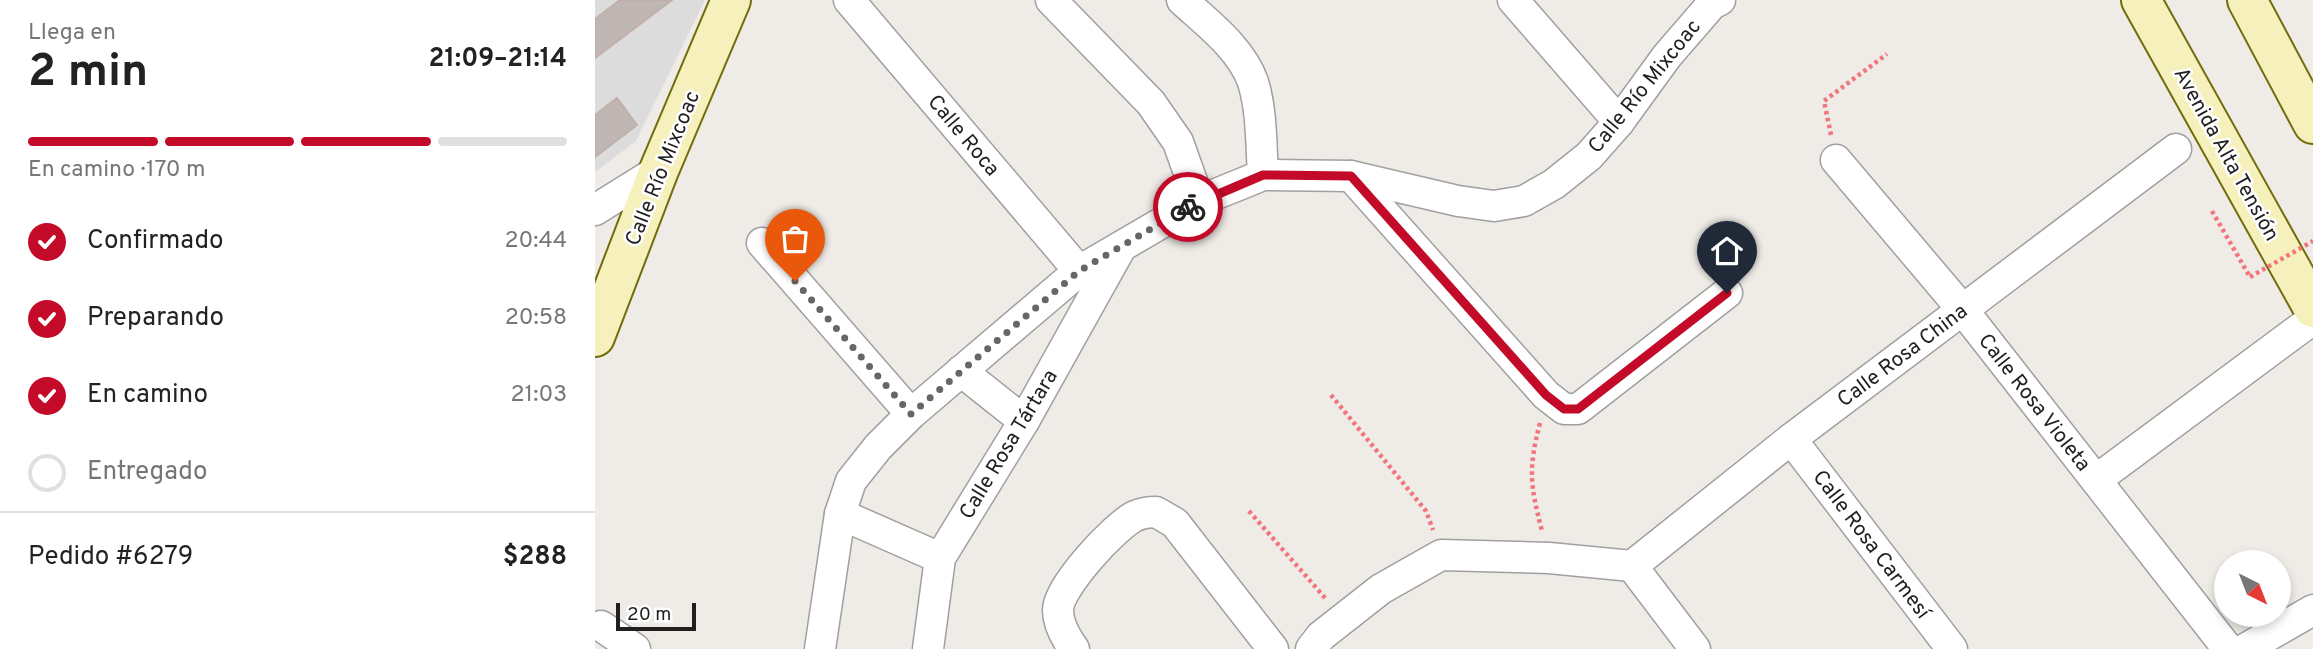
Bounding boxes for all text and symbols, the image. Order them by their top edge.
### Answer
street label: Calle Río Mixcoac [1583,14,1708,159]
text: Llega en [28,19,116,48]
text: 21:09–21:14 [429,43,567,76]
text: 2 min [28,44,148,103]
street label: Avenida Alta Tensión [2167,63,2285,246]
street label: Calle Río Mixcoac [620,87,707,250]
street label: Calle Roca [921,89,1005,182]
text: En camino · 170 m [28,156,205,185]
courier [1153,172,1223,242]
icon: bike [1169,188,1207,226]
pin [765,209,825,281]
icon: bag [776,220,814,258]
pin [1697,221,1757,293]
icon: check [28,223,66,261]
text: Confirmado [87,225,224,258]
text: 20:44 [504,227,567,256]
icon: home [1708,232,1746,270]
street label: Calle Rosa China [1832,298,1973,414]
icon: check [28,300,66,338]
text: Preparando [87,302,224,335]
text: 20:58 [505,304,567,333]
street label: Calle Rosa Violeta [1972,329,2096,477]
street label: Calle Rosa Tártara [954,365,1065,525]
icon: check [28,377,66,415]
text: En camino [87,379,208,412]
text: 21:03 [511,381,567,410]
text: Entregado [87,456,207,489]
street label: Calle Rosa Carmesí [1806,465,1937,626]
text: Pedido #6279 [28,541,193,574]
text: $288 [503,541,567,574]
north arrow [2214,550,2291,626]
map controls [2214,550,2291,627]
scale bar [616,600,697,632]
text: 20 m [627,603,671,627]

